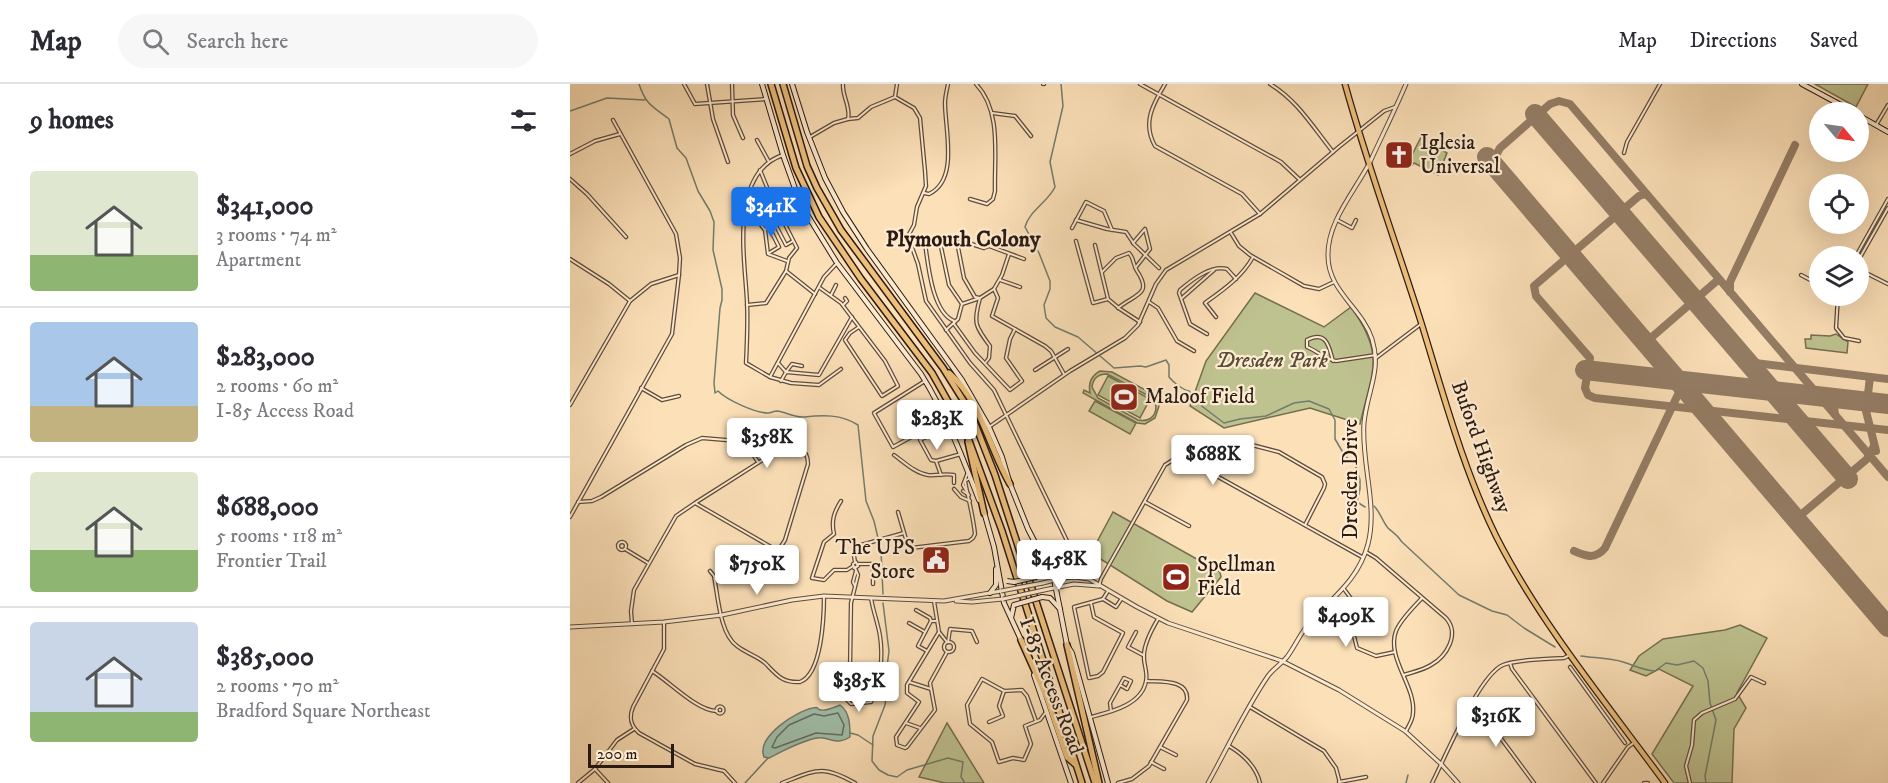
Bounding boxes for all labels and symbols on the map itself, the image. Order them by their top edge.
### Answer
north arrow [1809,102,1869,162]
place label: Iglesia Universal [1420,130,1501,180]
church icon: Iglesia Universal [1383,139,1415,171]
pin: $341K [729,187,813,238]
district label: Plymouth Colony [886,226,1041,253]
park label: Dresden Park [1216,348,1328,374]
street label: Buford Highway [1445,377,1517,518]
sports icon: Maloof Field [1108,381,1140,413]
place label: Maloof Field [1145,384,1255,410]
pin: $283K [895,400,979,451]
pin: $358K [725,418,809,469]
street label: Dresden Drive [1338,418,1364,539]
pin: $688K [1171,435,1255,486]
place label: The UPS Store [835,535,915,585]
pin: $458K [1017,540,1101,591]
public building icon: The UPS Store [920,544,952,576]
pin: $750K [715,545,799,596]
place label: Spellman Field [1197,552,1276,602]
sports icon: Spellman Field [1160,561,1192,593]
pin: $409K [1304,597,1388,648]
street label: I-85 Access Road [1013,614,1089,759]
pin: $385K [817,662,901,713]
pin: $316K [1454,697,1538,748]
scale bar [588,741,674,768]

